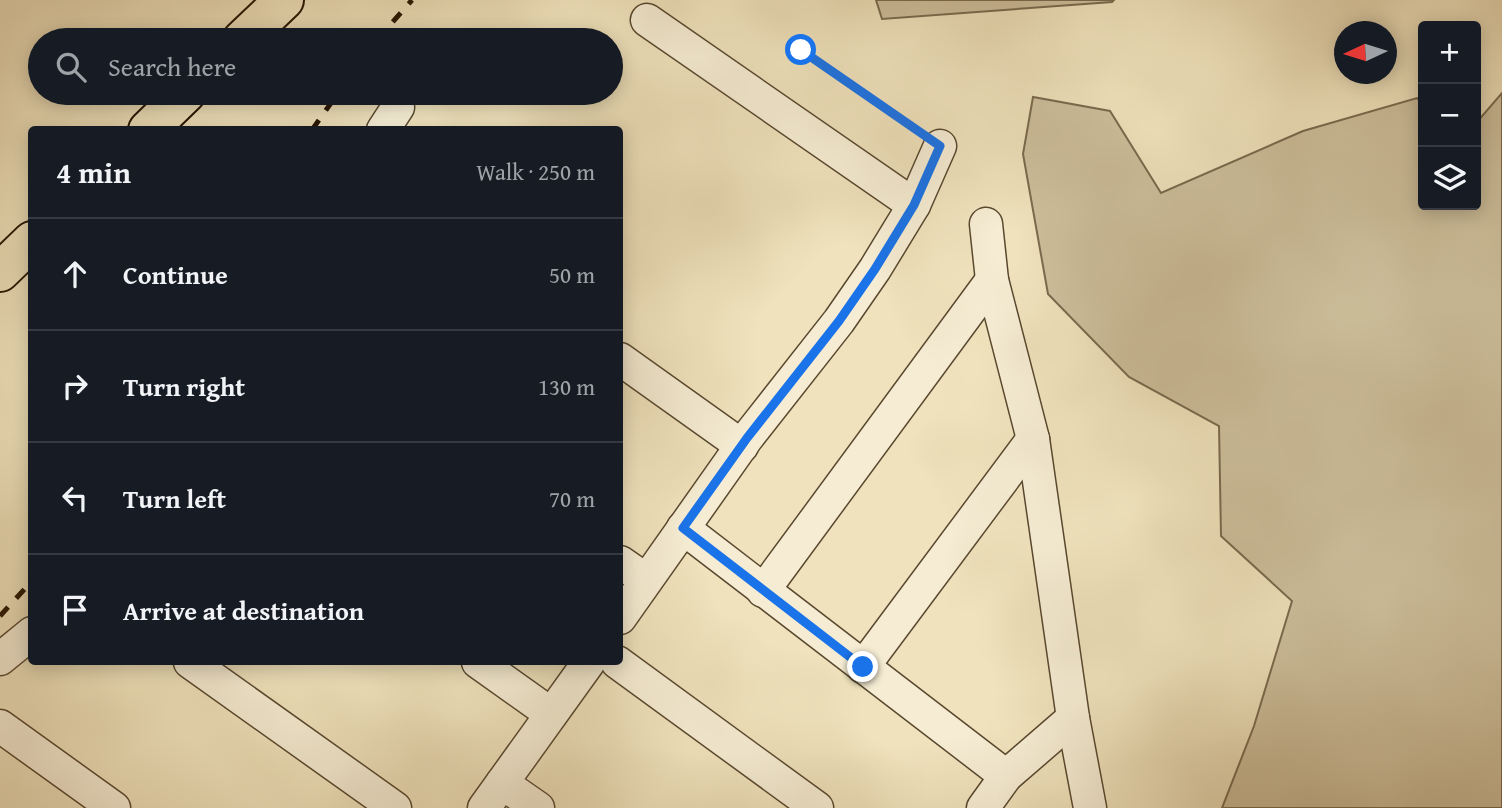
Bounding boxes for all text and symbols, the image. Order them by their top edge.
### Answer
north arrow [1334,21,1397,84]
map controls [1418,21,1481,210]
button: + [1418,21,1481,84]
search box [28,28,623,105]
route start [785,34,816,65]
text: Search here [108,47,236,86]
icon: search [52,48,90,86]
button: − [1418,84,1481,147]
button: layers [1418,147,1481,210]
text: 4 min [56,150,131,194]
text: Walk · 250 m [476,155,595,188]
icon: ahead [56,255,94,293]
text: Continue [123,255,228,294]
text: 50 m [549,258,595,291]
icon: right [56,367,94,405]
text: Turn right [123,367,245,406]
text: 130 m [538,370,595,403]
icon: left [56,479,94,517]
text: Turn left [123,479,226,518]
text: 70 m [549,482,595,515]
icon: arrive [56,591,94,629]
text: Arrive at destination [123,591,364,630]
route end [847,651,878,682]

